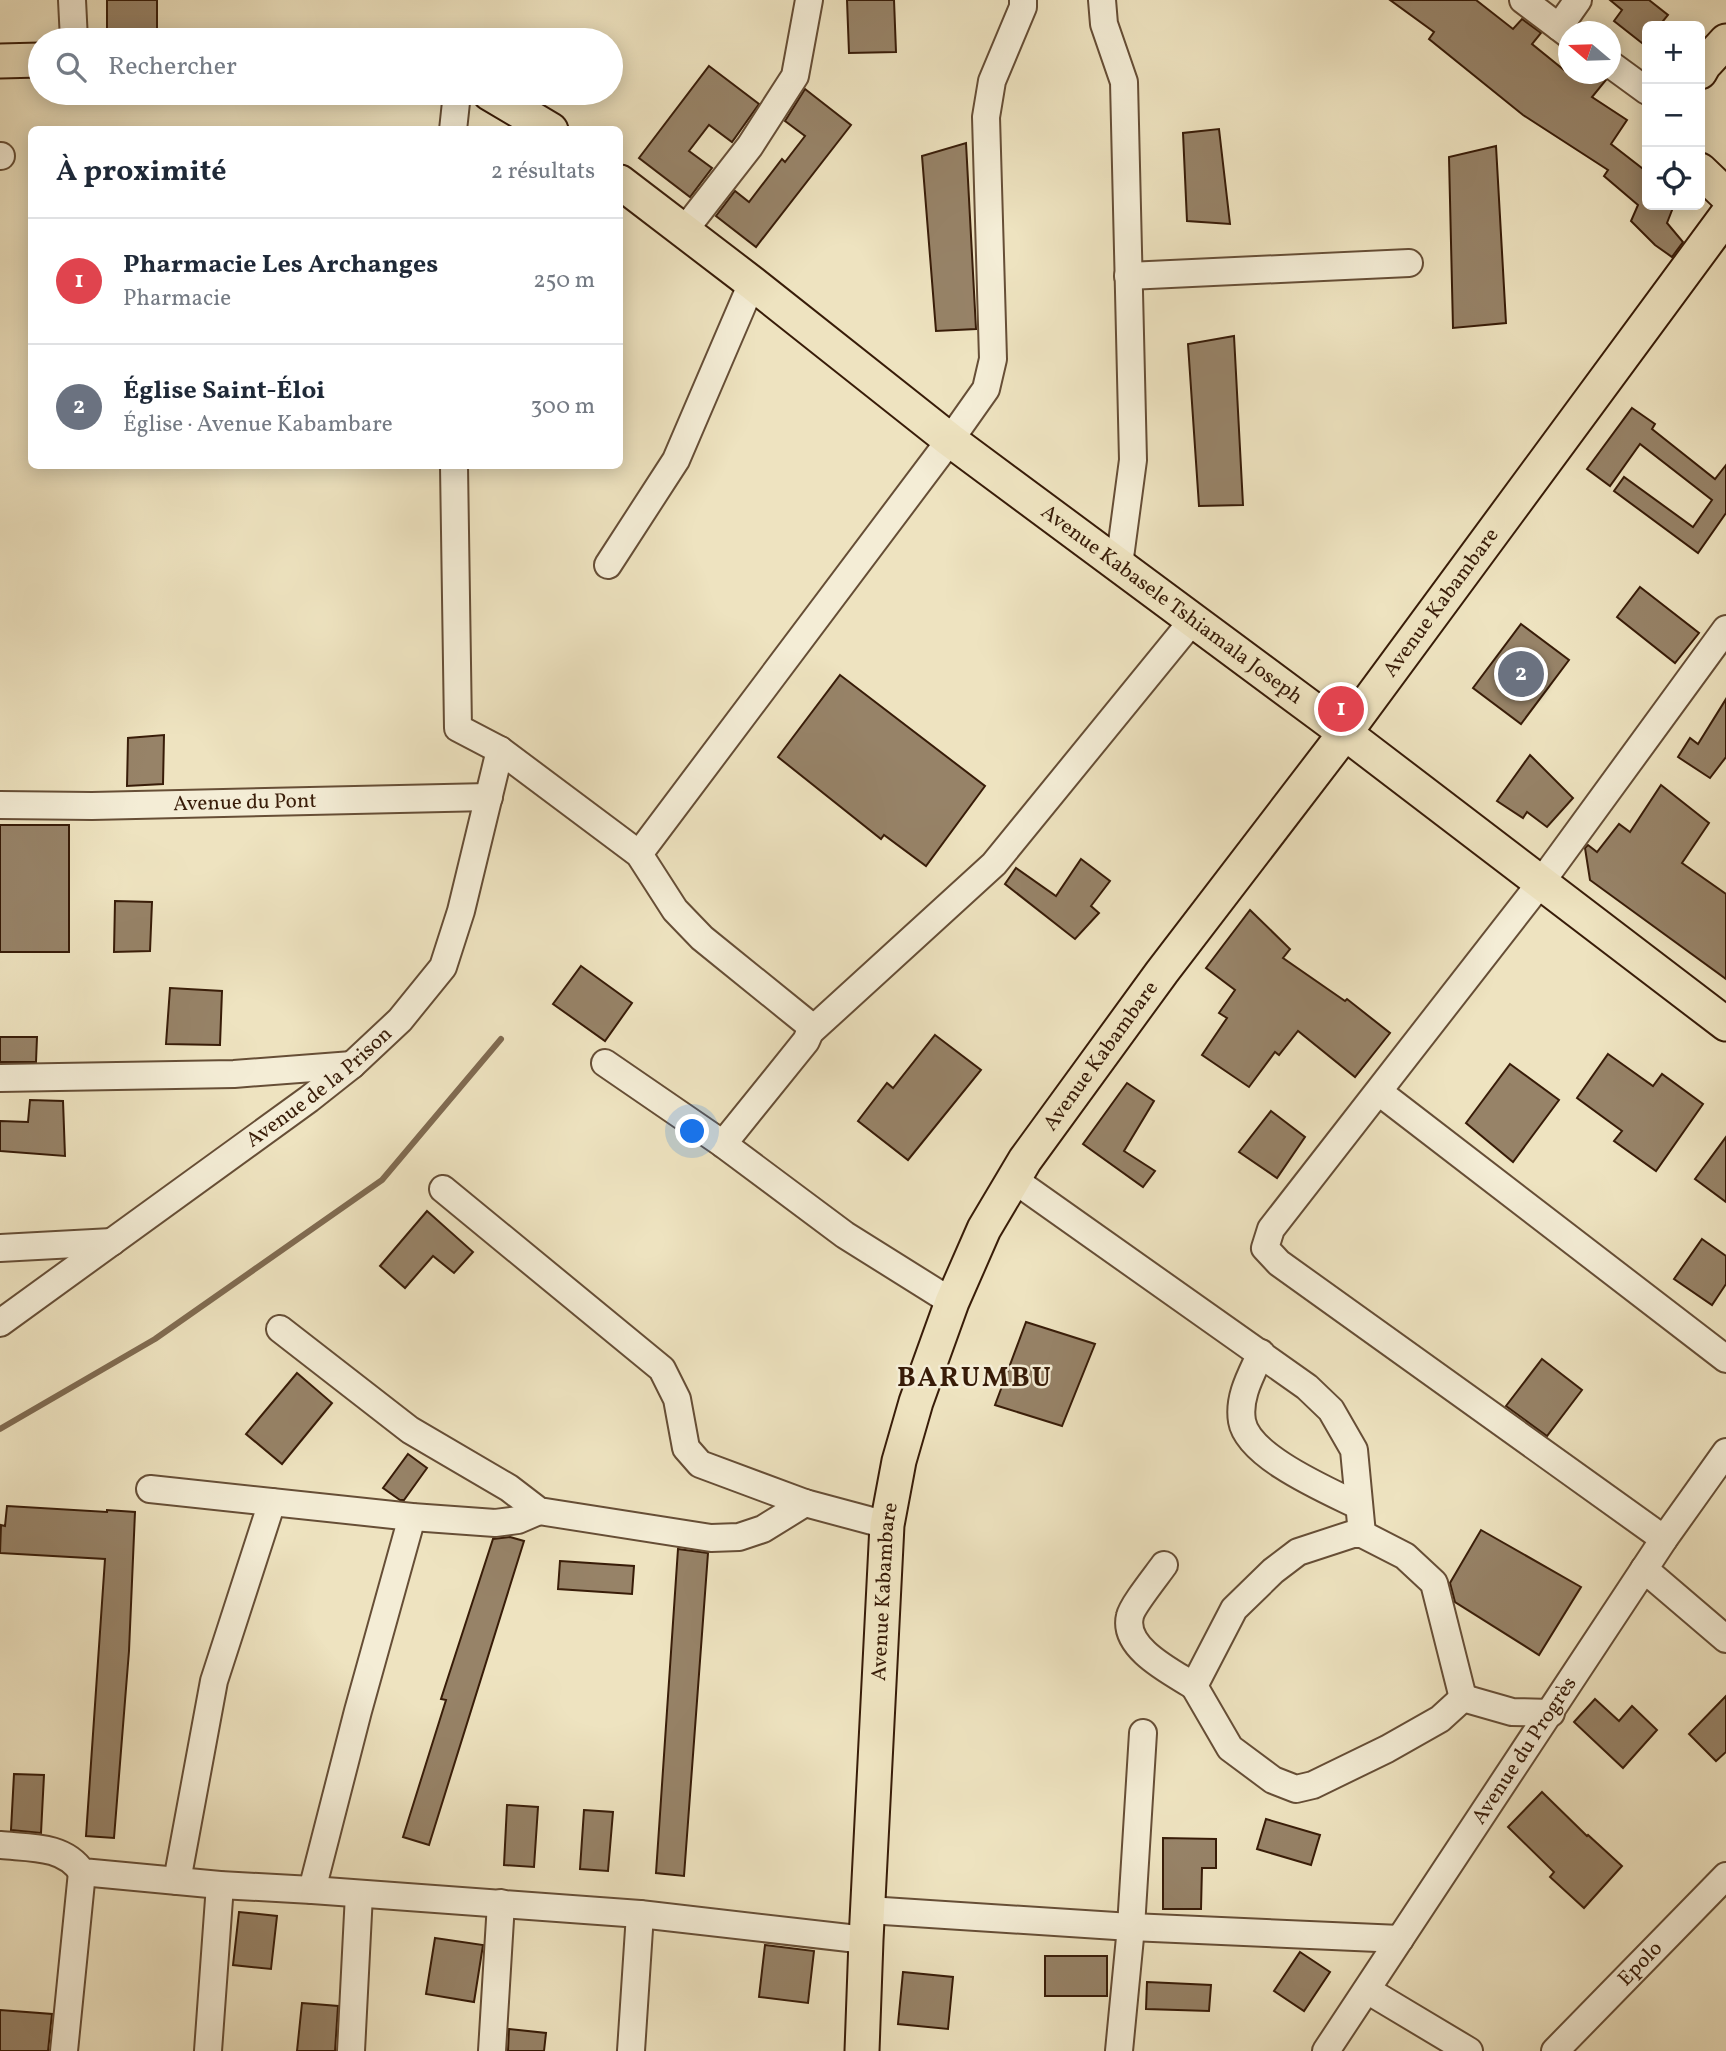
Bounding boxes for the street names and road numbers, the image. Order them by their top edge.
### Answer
street label: Avenue Kabasele Tshiamala Joseph [1035,498,1309,711]
street label: Avenue Kabambare [1376,522,1506,683]
street label: Avenue du Pont [173,786,317,819]
street label: Avenue Kabambare [1036,975,1165,1137]
street label: Avenue de la Prison [240,1020,399,1155]
street label: Avenue Kabambare [865,1500,905,1682]
street label: Avenue du Progrès [1465,1671,1584,1830]
street label: Epolo [1611,1935,1669,1993]

